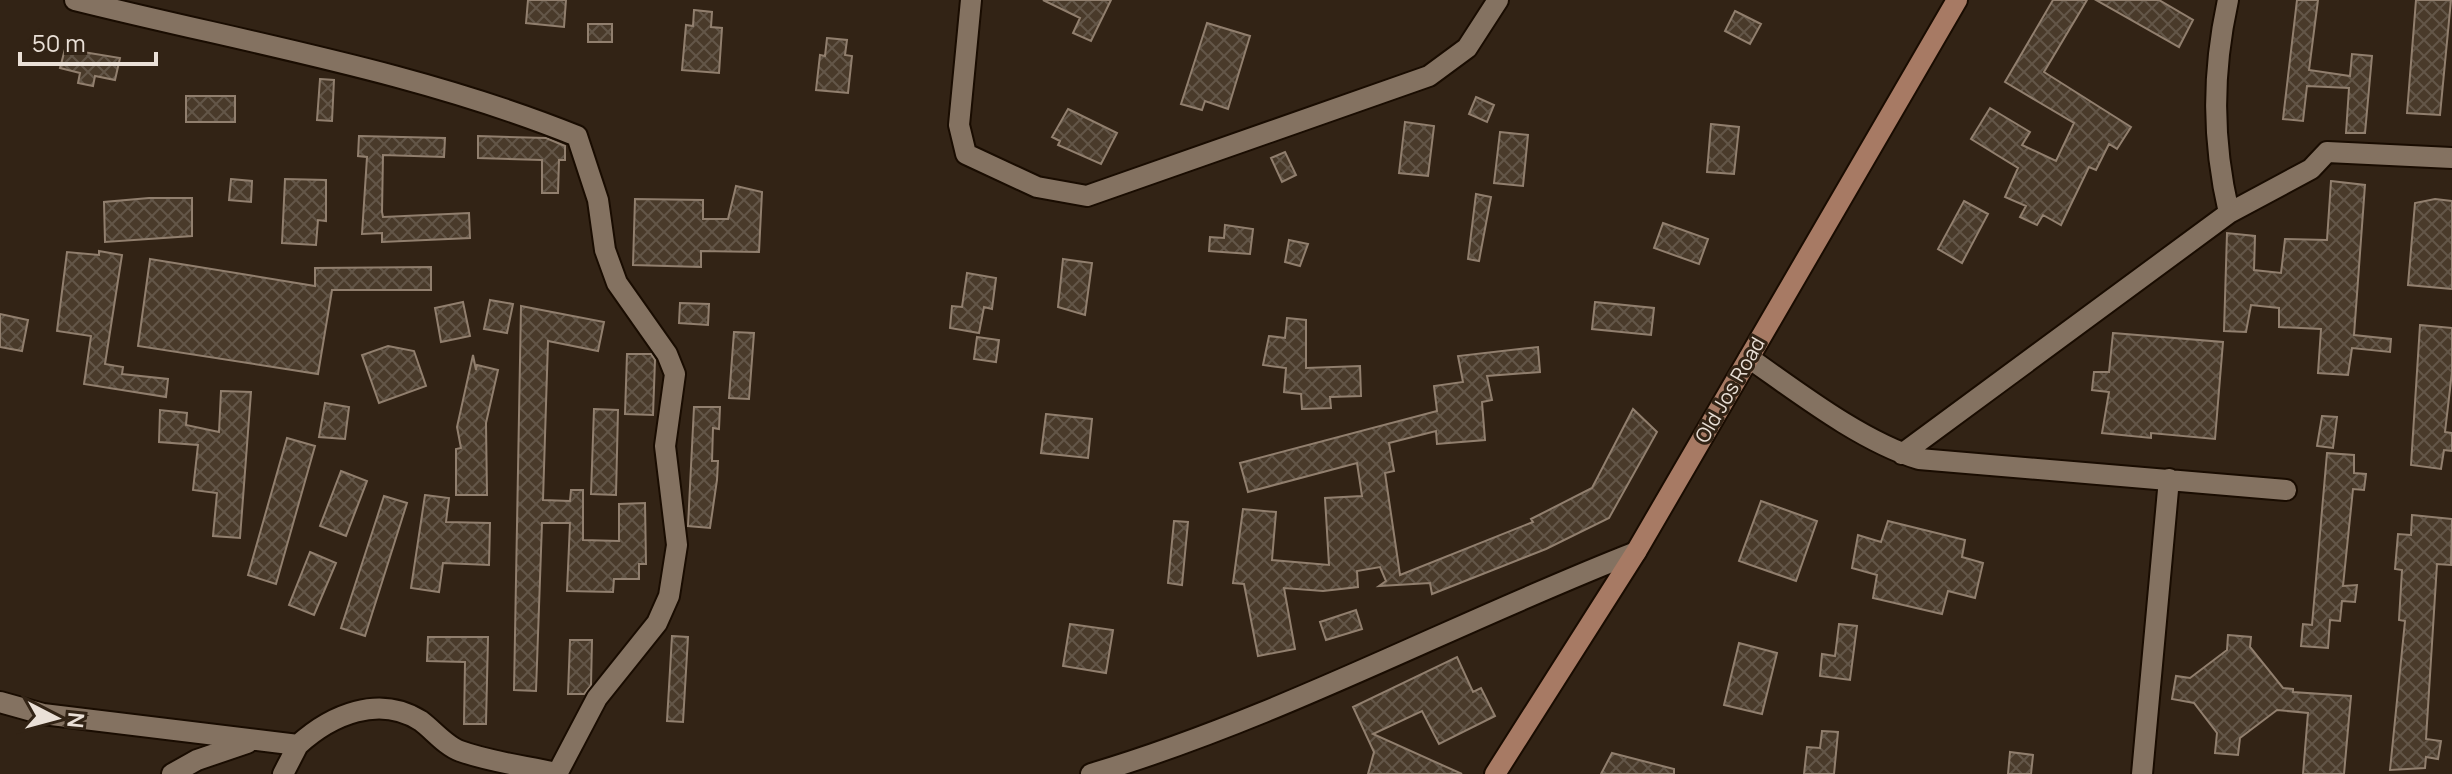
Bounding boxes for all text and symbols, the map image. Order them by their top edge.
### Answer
scale bar [20,16,156,66]
text: 50 m [32,26,86,59]
street label: Old Jos Road [1688,332,1771,448]
north arrow [16,678,96,758]
text: N [60,711,92,730]

